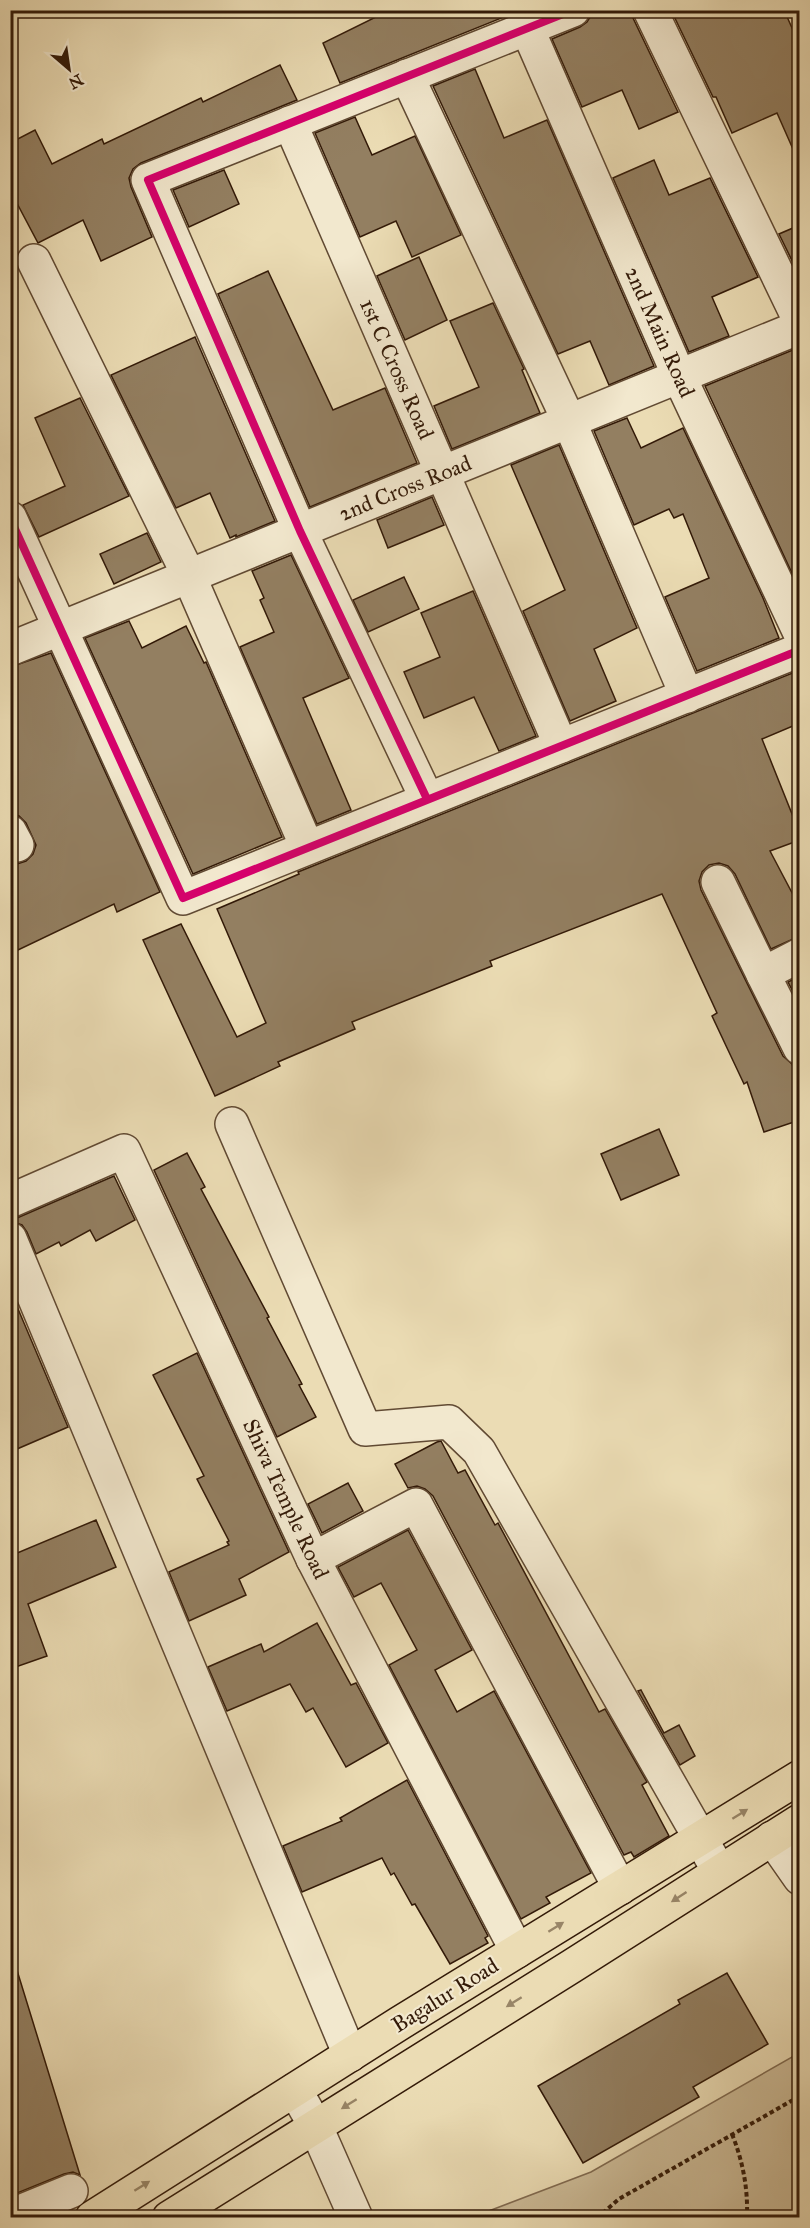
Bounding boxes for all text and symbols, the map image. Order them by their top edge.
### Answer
north arrow [39,39,99,99]
text: N [65,70,87,93]
street label: 2nd Main Road [619,263,701,401]
street label: 1st C Cross Road [354,295,440,443]
street label: 2nd Cross Road [335,449,475,527]
street label: Shiva Temple Road [237,1415,335,1583]
one-way arrow [732,1808,748,1819]
one-way arrow [671,1891,687,1902]
one-way arrow [548,1921,564,1932]
street label: Bagalur Road [387,1952,503,2038]
one-way arrow [506,1996,522,2007]
one-way arrow [341,2099,357,2110]
one-way arrow [134,2181,150,2192]

